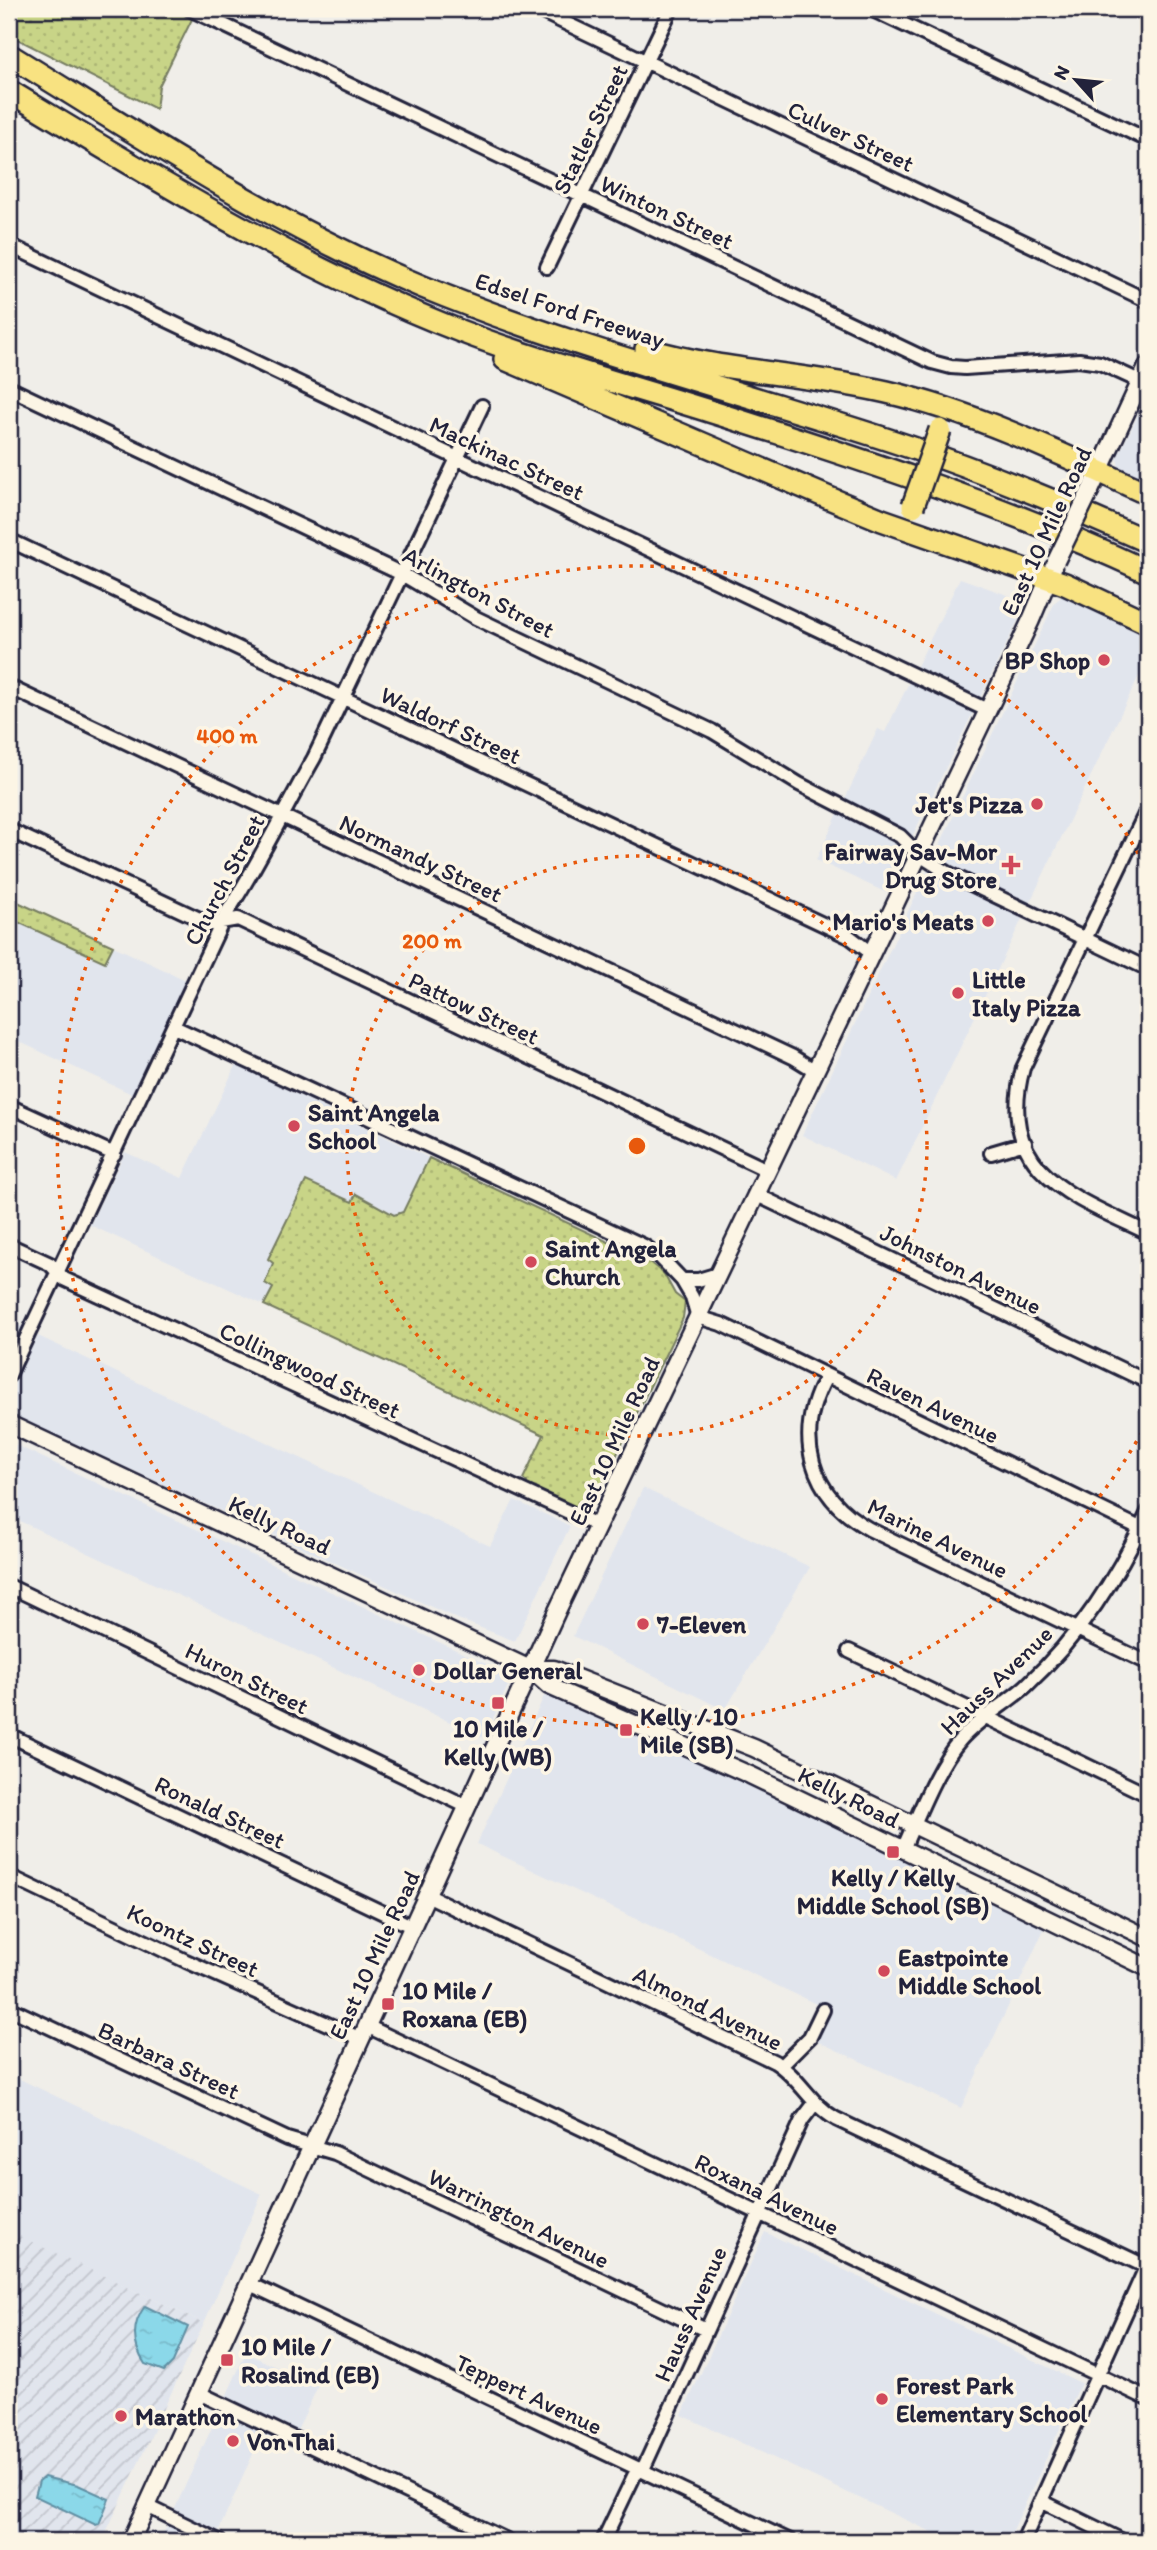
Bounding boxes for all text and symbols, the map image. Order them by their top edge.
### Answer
north arrow [1042,46,1112,116]
street label: Statler Street [546,59,634,199]
text: N [1048,62,1074,83]
street label: Culver Street [783,94,919,178]
street label: Winton Street [596,168,738,256]
street label: Edsel Ford Freeway [472,266,668,354]
street label: Mackinac Street [425,409,589,507]
street label: East 10 Mile Road [994,442,1098,620]
street label: Arlington Street [398,540,560,644]
place label: BP Shop [1005,646,1090,676]
marker: BP Shop [1096,652,1112,668]
street label: Waldorf Street [376,680,526,770]
text: 400 m [197,723,258,748]
place label: Jet's Pizza [915,790,1024,819]
marker: Jet's Pizza [1029,796,1045,812]
street label: Normandy Street [335,808,507,908]
street label: Church Street [177,810,271,950]
place label: Fairway Sav-Mor Drug Store [825,837,998,895]
marker: Fairway Sav-Mor Drug Store [1003,857,1019,873]
place label: Mario's Meats [832,907,974,936]
marker: Mario's Meats [980,913,996,929]
text: 200 m [402,928,462,953]
street label: Pattow Street [404,965,544,1051]
place label: Little Italy Pizza [972,965,1081,1023]
marker: Little Italy Pizza [950,985,966,1001]
place label: Saint Angela School [308,1098,440,1155]
marker: Saint Angela School [286,1118,302,1134]
centre of rings [625,1134,649,1158]
street label: Johnston Avenue [876,1217,1046,1321]
place label: Saint Angela Church [545,1234,677,1291]
marker: Saint Angela Church [523,1254,539,1270]
street label: Collingwood Street [215,1315,405,1425]
street label: East 10 Mile Road [562,1352,666,1530]
street label: Raven Avenue [862,1360,1004,1450]
street label: Kelly Road [224,1489,336,1561]
street label: Marine Avenue [863,1491,1013,1585]
place label: 7-Eleven [656,1610,747,1639]
marker: 7-Eleven [635,1616,651,1632]
street label: Hauss Avenue [934,1619,1058,1741]
street label: Huron Street [181,1636,314,1720]
place label: Dollar General [433,1656,582,1685]
marker: Dollar General [411,1662,427,1678]
marker: 10 Mile / Kelly (WB) [490,1695,506,1711]
place label: Kelly / 10 Mile (SB) [640,1702,738,1760]
place label: 10 Mile / Kelly (WB) [444,1714,552,1772]
marker: Kelly / 10 Mile (SB) [618,1722,634,1738]
street label: Kelly Road [793,1760,905,1834]
street label: Ronald Street [150,1769,290,1855]
marker: Kelly / Kelly Middle School (SB) [885,1844,901,1860]
place label: Kelly / Kelly Middle School (SB) [797,1863,989,1921]
street label: East 10 Mile Road [322,1866,426,2044]
street label: Koontz Street [122,1897,264,1983]
place label: Eastpointe Middle School [898,1943,1041,2000]
street label: Almond Avenue [629,1959,787,2057]
marker: Eastpointe Middle School [876,1963,892,1979]
place label: 10 Mile / Roxana (EB) [402,1976,527,2034]
marker: 10 Mile / Roxana (EB) [380,1996,396,2012]
street label: Barbara Street [94,2015,244,2105]
street label: Roxana Avenue [690,2147,844,2241]
street label: Warrington Avenue [424,2162,614,2274]
street label: Hauss Avenue [647,2242,733,2386]
place label: 10 Mile / Rosalind (EB) [241,2332,380,2390]
street label: Teppert Avenue [451,2347,607,2441]
marker: 10 Mile / Rosalind (EB) [219,2352,235,2368]
place label: Forest Park Elementary School [896,2371,1088,2429]
marker: Forest Park Elementary School [874,2391,890,2407]
place label: Marathon [135,2402,236,2431]
marker: Marathon [113,2408,129,2424]
place label: Von Thai [247,2427,335,2456]
marker: Von Thai [225,2433,241,2449]

